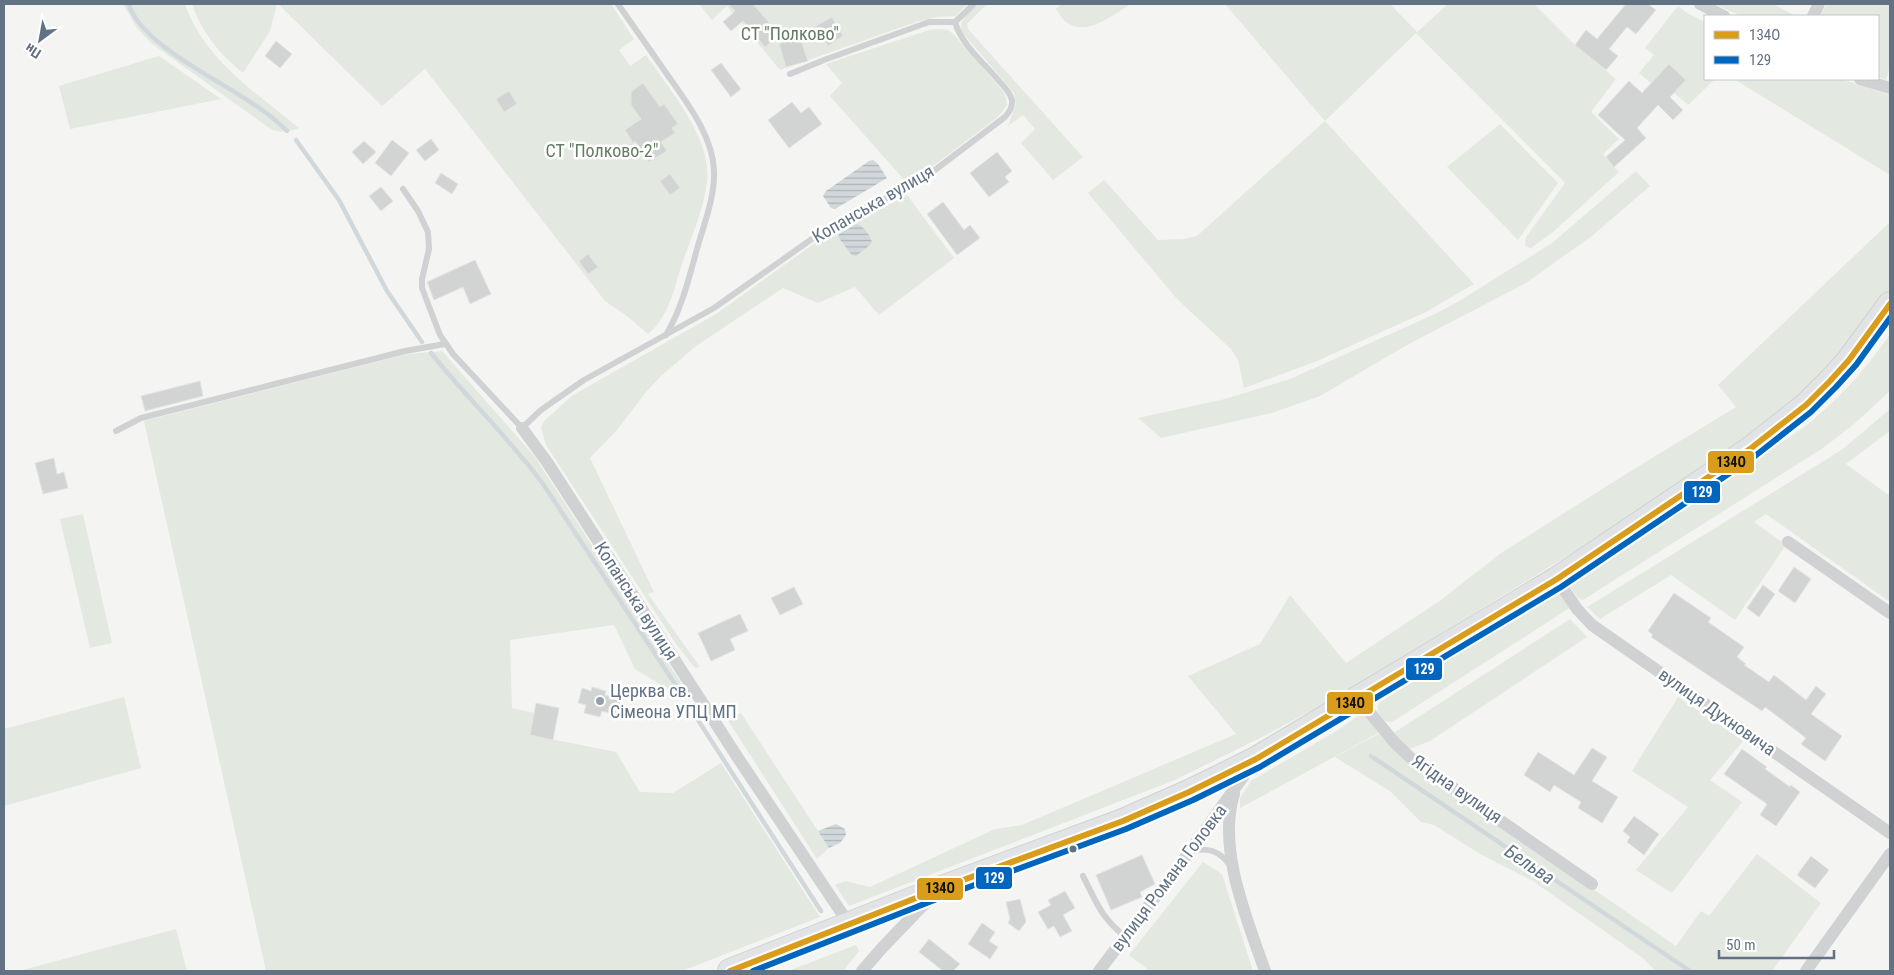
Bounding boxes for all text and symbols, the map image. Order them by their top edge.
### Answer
north arrow [15,15,65,65]
legend [1704,15,1879,80]
park label: СТ "Полково" [741,23,839,44]
text: 134О [1749,26,1780,44]
text: Пн [22,40,44,62]
text: 129 [1749,51,1771,69]
park label: СТ "Полково-2" [546,140,658,161]
street label: Копанська вулиця [808,160,937,247]
line badge: 134О [1707,450,1755,474]
text: 134О [1716,454,1746,470]
line badge: 129 [1683,480,1721,504]
text: 129 [1691,484,1713,500]
street label: Копанська вулиця [590,538,682,664]
line badge: 129 [1405,657,1443,681]
text: 129 [1413,661,1435,677]
street label: вулиця Духновича [1655,663,1780,760]
place label: Церква св. Сімеона УПЦ МП [610,680,737,722]
line badge: 134О [1326,691,1374,715]
marker: Церква св. Сімеона УПЦ МП [594,695,606,707]
text: 134О [1335,695,1365,711]
street label: Ягідна вулиця [1408,750,1506,827]
street label: вулиця Романа Головка [1107,800,1231,955]
water label: Бельва [1500,839,1559,889]
unlabelled marker [1068,844,1078,854]
line badge: 129 [975,866,1013,890]
text: 129 [983,870,1005,886]
line badge: 134О [916,877,964,901]
text: 134О [925,880,955,896]
scale bar [1719,928,1834,960]
text: 50 m [1726,936,1756,954]

